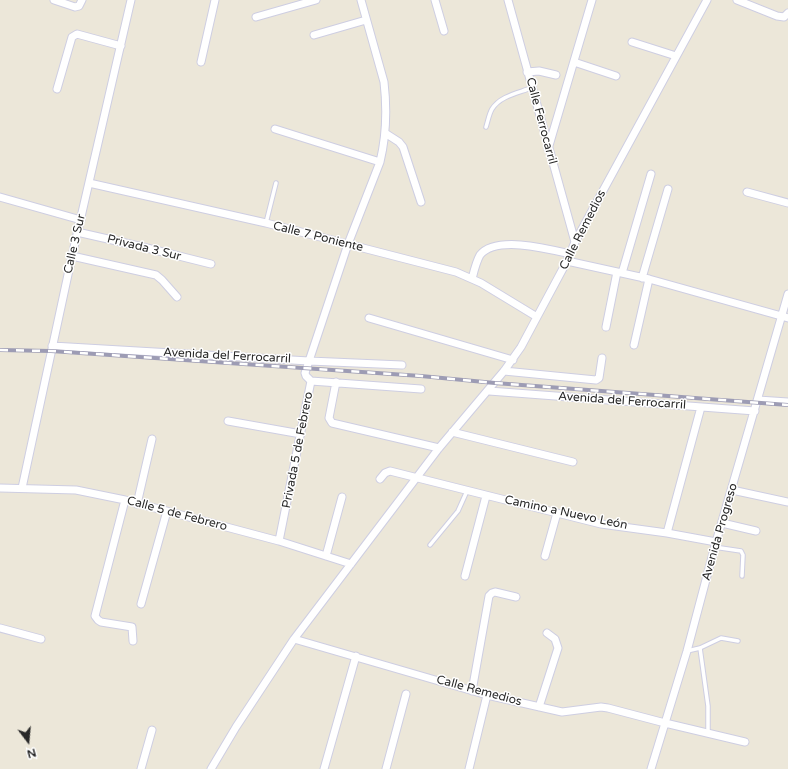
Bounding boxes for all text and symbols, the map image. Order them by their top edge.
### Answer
street label: Calle Ferrocarril [523,76,559,166]
street label: Calle Remedios [557,188,609,272]
street label: Calle 3 Sur [61,213,89,275]
street label: Calle 7 Poniente [271,219,365,255]
street label: Privada 3 Sur [105,232,183,264]
street label: Avenida del Ferrocarril [163,345,291,367]
street label: Avenida del Ferrocarril [558,389,686,413]
street label: Privada 5 de Febrero [280,391,316,509]
street label: Avenida Progreso [699,482,741,582]
street label: Camino a Nuevo León [503,493,629,533]
street label: Calle 5 de Febrero [125,494,229,534]
street label: Calle Remedios [435,673,523,709]
north arrow [8,721,48,761]
text: N [25,746,37,760]

